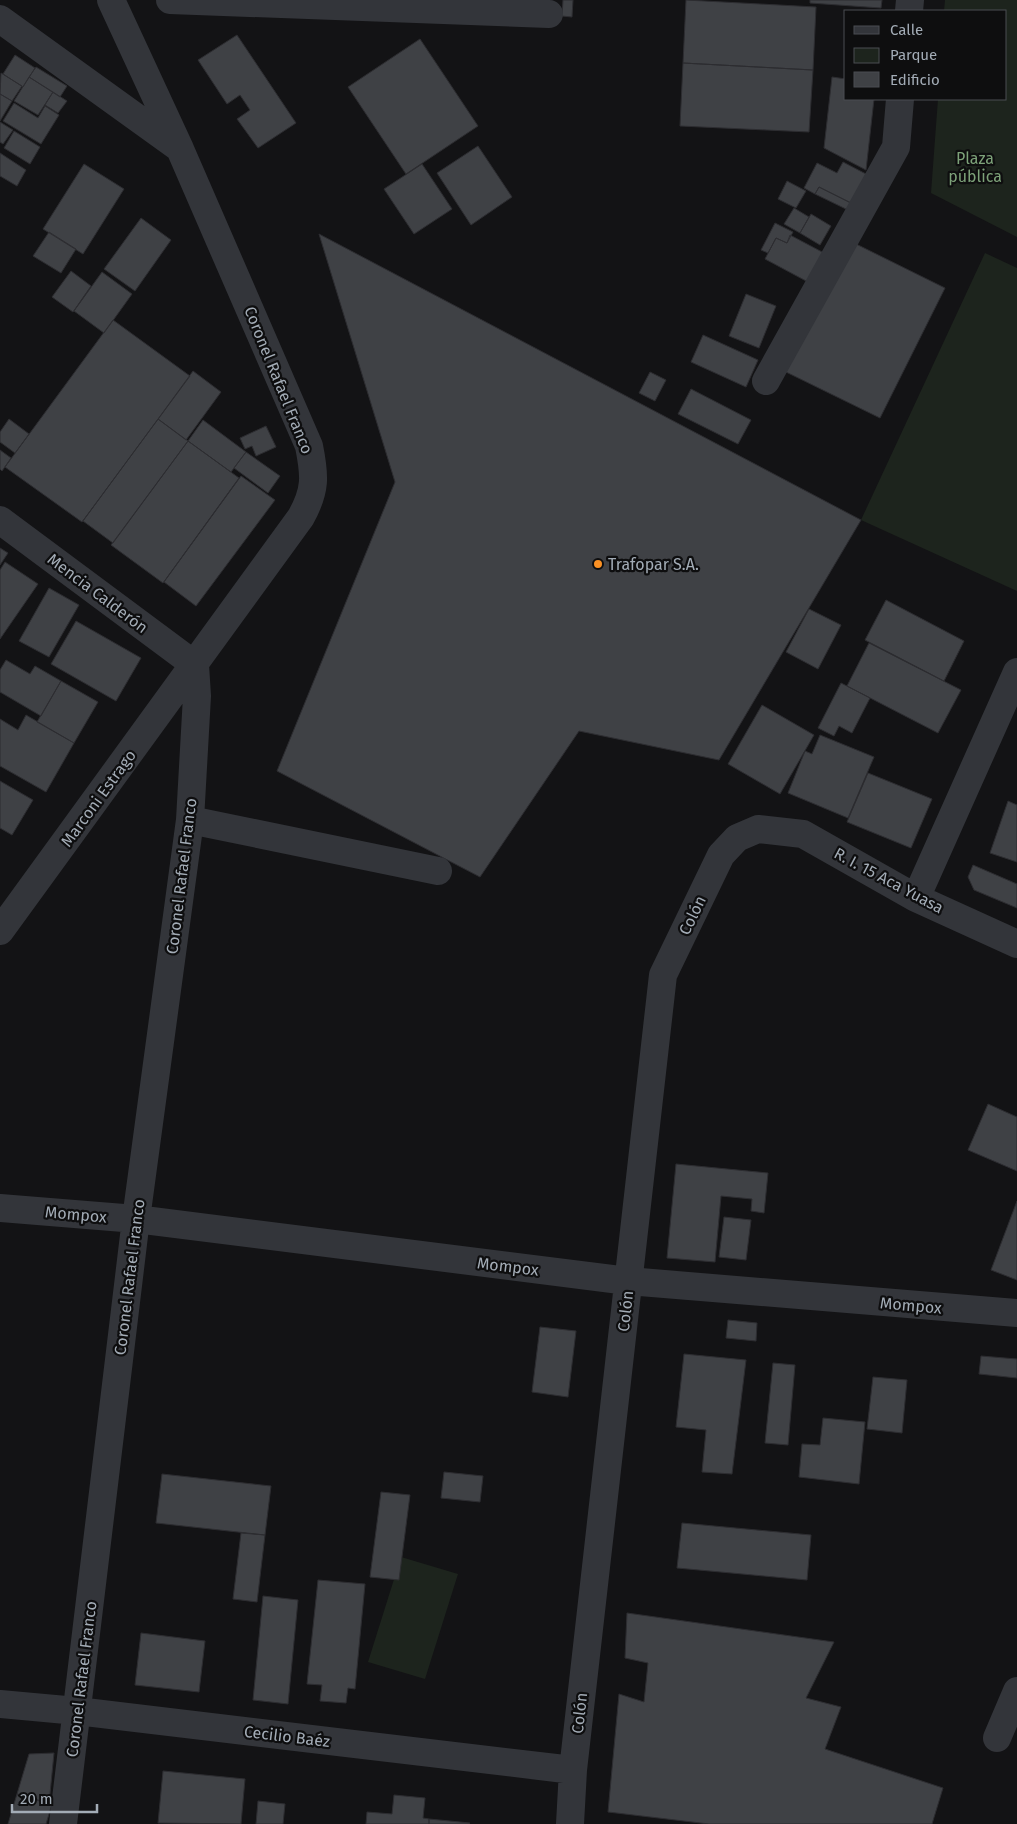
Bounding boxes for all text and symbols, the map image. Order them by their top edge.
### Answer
legend [844,10,1007,100]
text: Calle [890,21,923,39]
text: Parque [890,46,937,64]
text: Edificio [890,71,940,89]
park label: Plaza pública [948,149,1002,186]
street label: Coronel Rafael Franco [240,304,317,457]
street label: Mencia Calderón [44,550,151,637]
place label: Trafopar S.A. [608,555,699,574]
marker: Trafopar S.A. [592,558,604,570]
street label: Marconi Estrago [57,746,140,850]
street label: Coronel Rafael Franco [162,797,201,955]
street label: R. I. 15 Aca Yuasa [831,844,947,917]
street label: Colón [675,892,710,938]
street label: Coronel Rafael Franco [110,1198,149,1356]
street label: Mompox [44,1202,108,1227]
street label: Mompox [476,1253,540,1280]
street label: Colón [614,1290,637,1333]
street label: Mompox [879,1293,943,1318]
street label: Coronel Rafael Franco [62,1600,101,1758]
street label: Colón [568,1692,591,1735]
street label: Cecilio Baéz [243,1722,331,1751]
scale bar [12,1782,98,1814]
text: 20 m [20,1790,53,1808]

